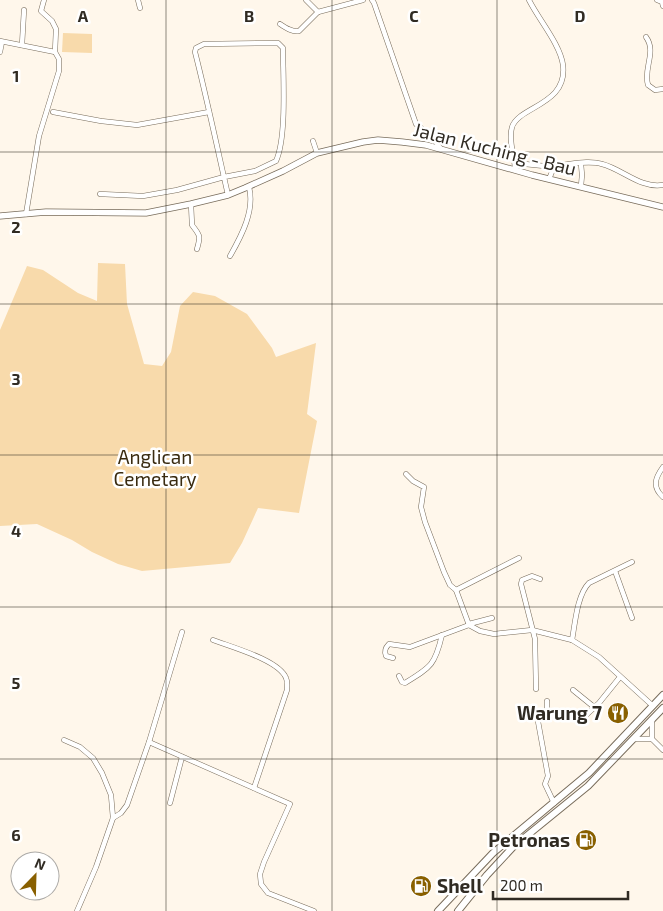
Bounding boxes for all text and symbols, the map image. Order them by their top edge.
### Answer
text: A [78,6,89,25]
text: B [244,6,254,25]
text: C [409,6,419,25]
text: D [575,6,586,25]
text: 1 [13,66,19,85]
street label: Jalan Kuching - Bau [411,117,579,180]
text: 2 [11,217,21,236]
text: 3 [11,369,21,388]
park label: Anglican Cemetary [113,445,197,490]
text: 4 [11,521,21,540]
text: 5 [12,673,21,692]
place label: Warung 7 [517,701,602,724]
restaurant icon: Warung 7 [606,701,630,725]
text: 6 [11,825,21,844]
place label: Petronas [488,828,570,851]
fuel station icon: Petronas [574,828,598,852]
north arrow [10,851,60,901]
text: N [32,854,48,873]
scale bar [493,868,628,900]
fuel station icon: Shell [409,874,433,898]
place label: Shell [437,874,484,897]
text: 200 m [500,876,543,894]

